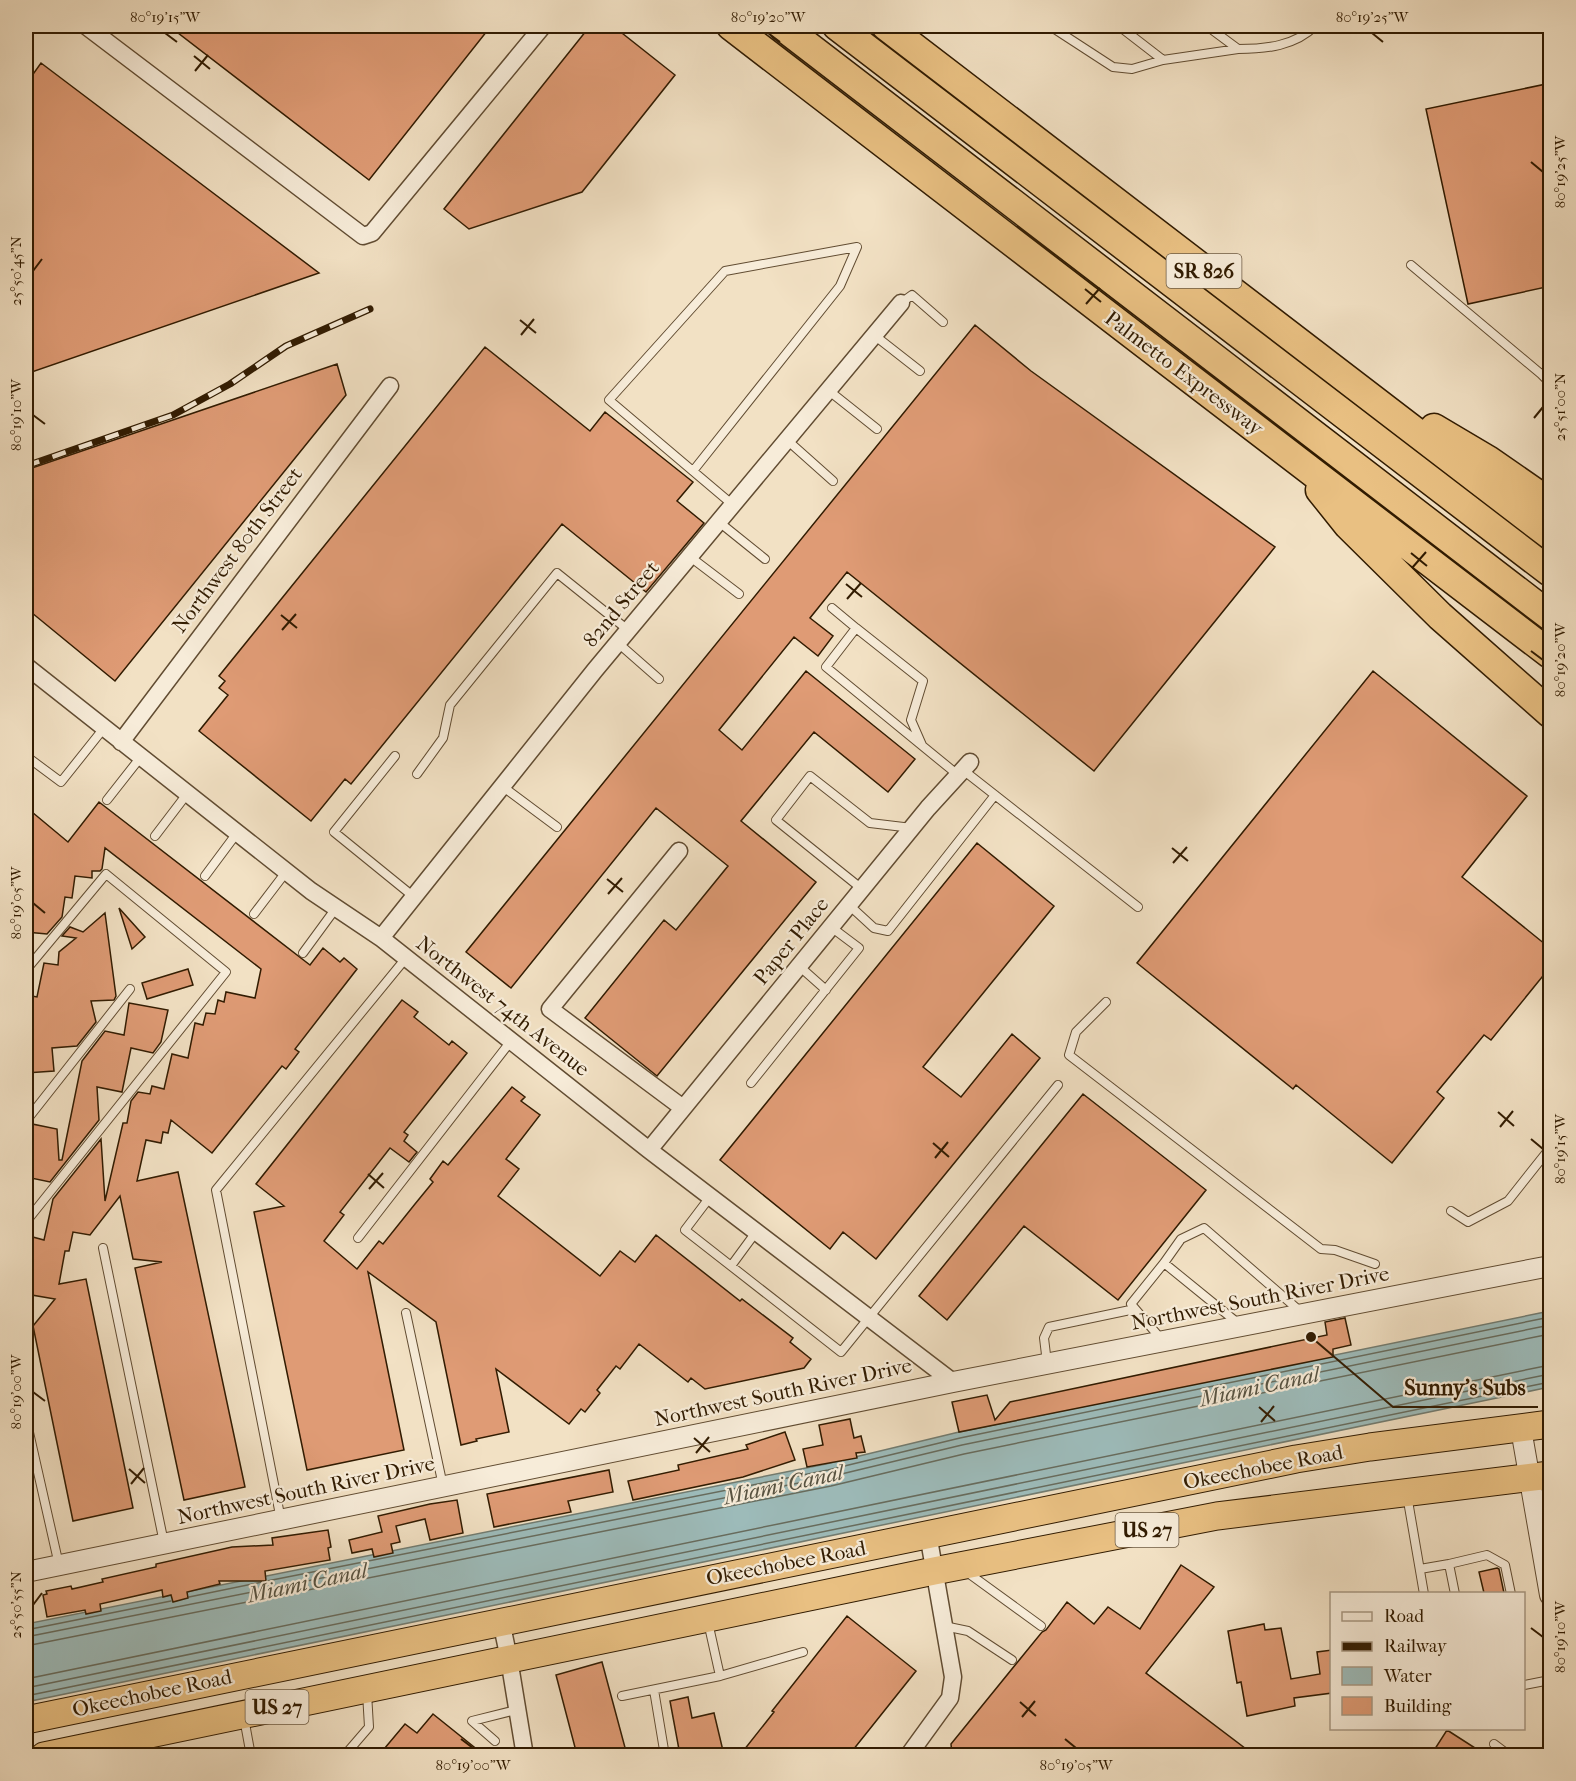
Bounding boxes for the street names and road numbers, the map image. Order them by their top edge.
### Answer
road number: SR 826 [1166,254,1242,288]
street label: Palmetto Expressway [1100,306,1268,441]
street label: Northwest 80th Street [167,462,307,637]
street label: 82nd Street [578,556,664,652]
street label: Paper Place [749,893,833,989]
street label: Northwest 74th Avenue [412,931,594,1081]
street label: Northwest South River Drive [1129,1261,1391,1335]
street label: Northwest South River Drive [652,1353,914,1431]
street label: Okeechobee Road [1181,1440,1345,1494]
street label: Northwest South River Drive [175,1451,437,1529]
road number: US 27 [1116,1513,1178,1547]
street label: Okeechobee Road [704,1536,868,1590]
street label: Okeechobee Road [70,1664,234,1722]
road number: US 27 [246,1690,308,1724]

